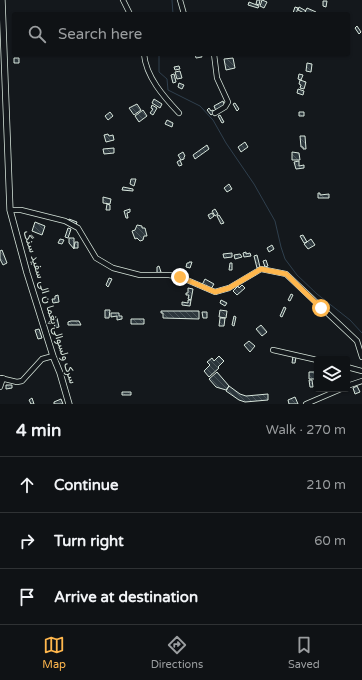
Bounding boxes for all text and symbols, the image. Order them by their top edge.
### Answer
search box [12,12,350,56]
icon: search [26,23,48,45]
text: Search here [58,25,142,43]
street label: سرک ولسوالی پغما ن الی سفید سنگ [19,229,80,386]
route end [171,268,189,286]
route start [312,299,330,317]
map controls [314,356,350,392]
button: layers [314,356,350,392]
text: 4 min [16,420,61,441]
text: Walk · 270 m [266,422,346,438]
icon: ahead [16,474,38,496]
text: Continue [54,476,118,494]
text: 210 m [306,477,346,493]
icon: right [16,530,38,552]
text: Turn right [54,532,124,550]
text: 60 m [314,533,346,549]
icon: arrive [16,586,38,608]
text: Arrive at destination [54,588,198,606]
tab: Map [42,634,66,671]
tab: Directions [151,634,203,671]
tab: Saved [288,634,320,671]

